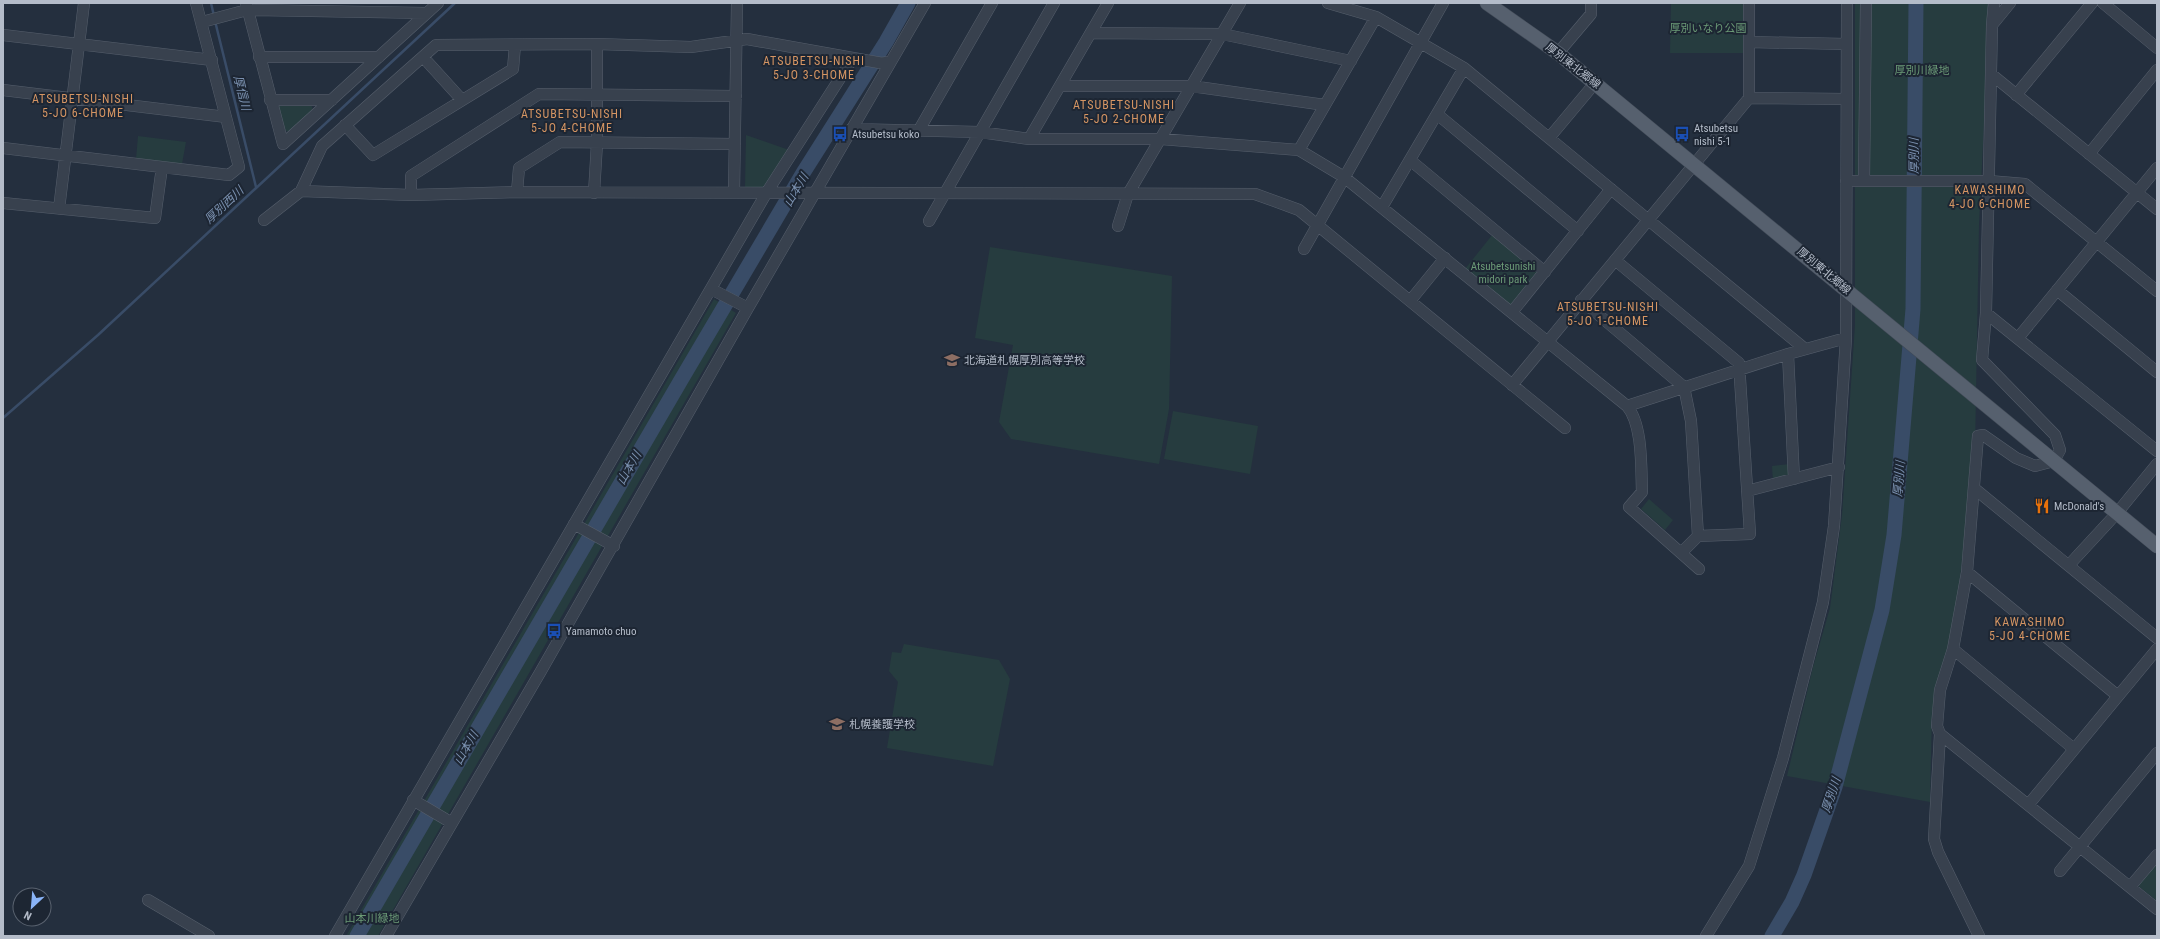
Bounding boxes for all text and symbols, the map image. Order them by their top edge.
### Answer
park label: 厚別いなり公園 [1670,22,1747,35]
street label: 厚別東北郷線 [1543,41,1603,91]
district label: ATSUBETSU-NISHI 5-JO 3-CHOME [763,54,865,82]
park label: 厚別川緑地 [1895,64,1950,77]
water label: 厚信川 [231,74,254,114]
district label: ATSUBETSU-NISHI 5-JO 6-CHOME [32,92,134,120]
district label: ATSUBETSU-NISHI 5-JO 2-CHOME [1073,98,1175,126]
district label: ATSUBETSU-NISHI 5-JO 4-CHOME [521,107,623,135]
place label: Atsubetsu nishi 5-1 [1694,122,1738,148]
bus stop icon: Atsubetsu koko [831,125,849,143]
bus stop icon: Atsubetsu nishi 5-1 [1673,125,1691,143]
place label: Atsubetsu koko [852,128,920,141]
water label: 厚別川 [1907,136,1921,174]
water label: 山本川 [781,169,812,209]
water label: 厚別西川 [202,182,248,226]
district label: KAWASHIMO 4-JO 6-CHOME [1949,183,2031,211]
street label: 厚別東北郷線 [1795,245,1853,297]
park label: Atsubetsunishi midori park [1471,260,1535,286]
district label: ATSUBETSU-NISHI 5-JO 1-CHOME [1557,300,1659,328]
school or university icon: 北海道札幌厚別高等学校 [943,351,961,369]
place label: 北海道札幌厚別高等学校 [964,354,1085,367]
water label: 山本川 [614,447,645,487]
water label: 厚別川 [1890,458,1908,498]
restaurant icon: McDonald's [2033,497,2051,515]
place label: McDonald's [2054,500,2104,513]
district label: KAWASHIMO 5-JO 4-CHOME [1989,615,2071,643]
bus stop icon: Yamamoto chuo [545,622,563,640]
place label: Yamamoto chuo [566,625,637,638]
school or university icon: 札幌養護学校 [828,715,846,733]
place label: 札幌養護学校 [849,718,915,731]
water label: 山本川 [451,727,482,767]
water label: 厚別川 [1819,774,1844,814]
north arrow [12,887,52,927]
text: N [22,908,34,923]
park label: 山本川緑地 [345,912,400,925]

